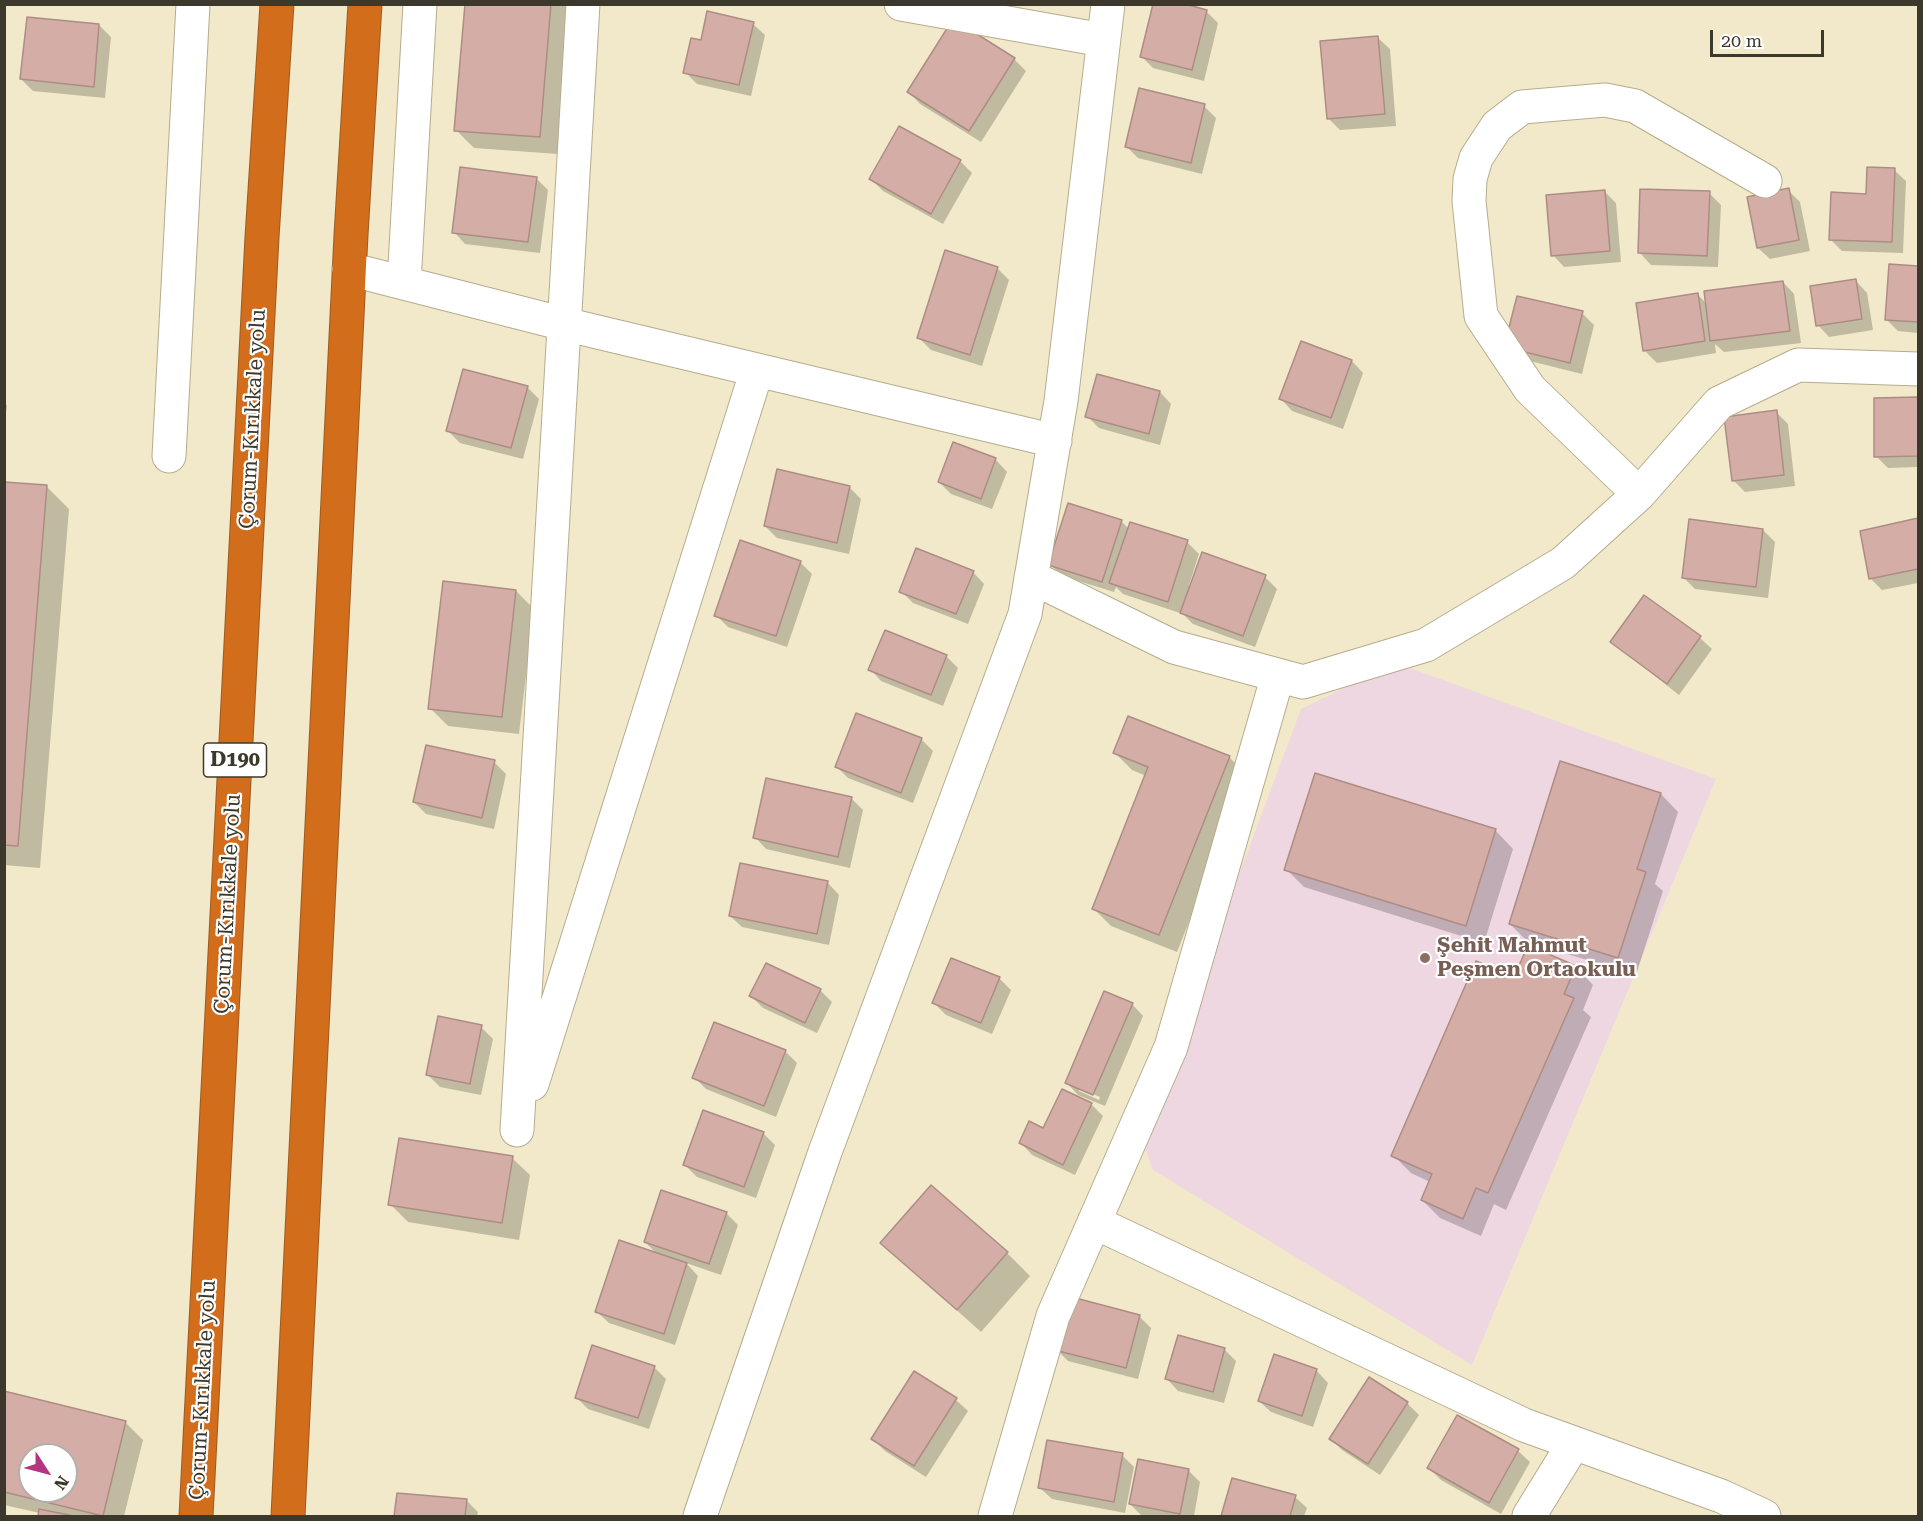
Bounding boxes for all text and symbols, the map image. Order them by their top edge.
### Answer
scale bar [1713,18,1827,56]
text: 20 m [1721,30,1762,51]
street label: Çorum-Kırıkkale yolu [235,308,271,530]
road number: D190 [204,743,266,777]
street label: Çorum-Kırıkkale yolu [210,793,246,1015]
place label: Şehit Mahmut Peşmen Ortaokulu [1437,933,1636,983]
marker: Şehit Mahmut Peşmen Ortaokulu [1418,951,1432,965]
street label: Çorum-Kırıkkale yolu [185,1279,221,1501]
north arrow [18,1443,78,1503]
text: N [50,1472,73,1493]

